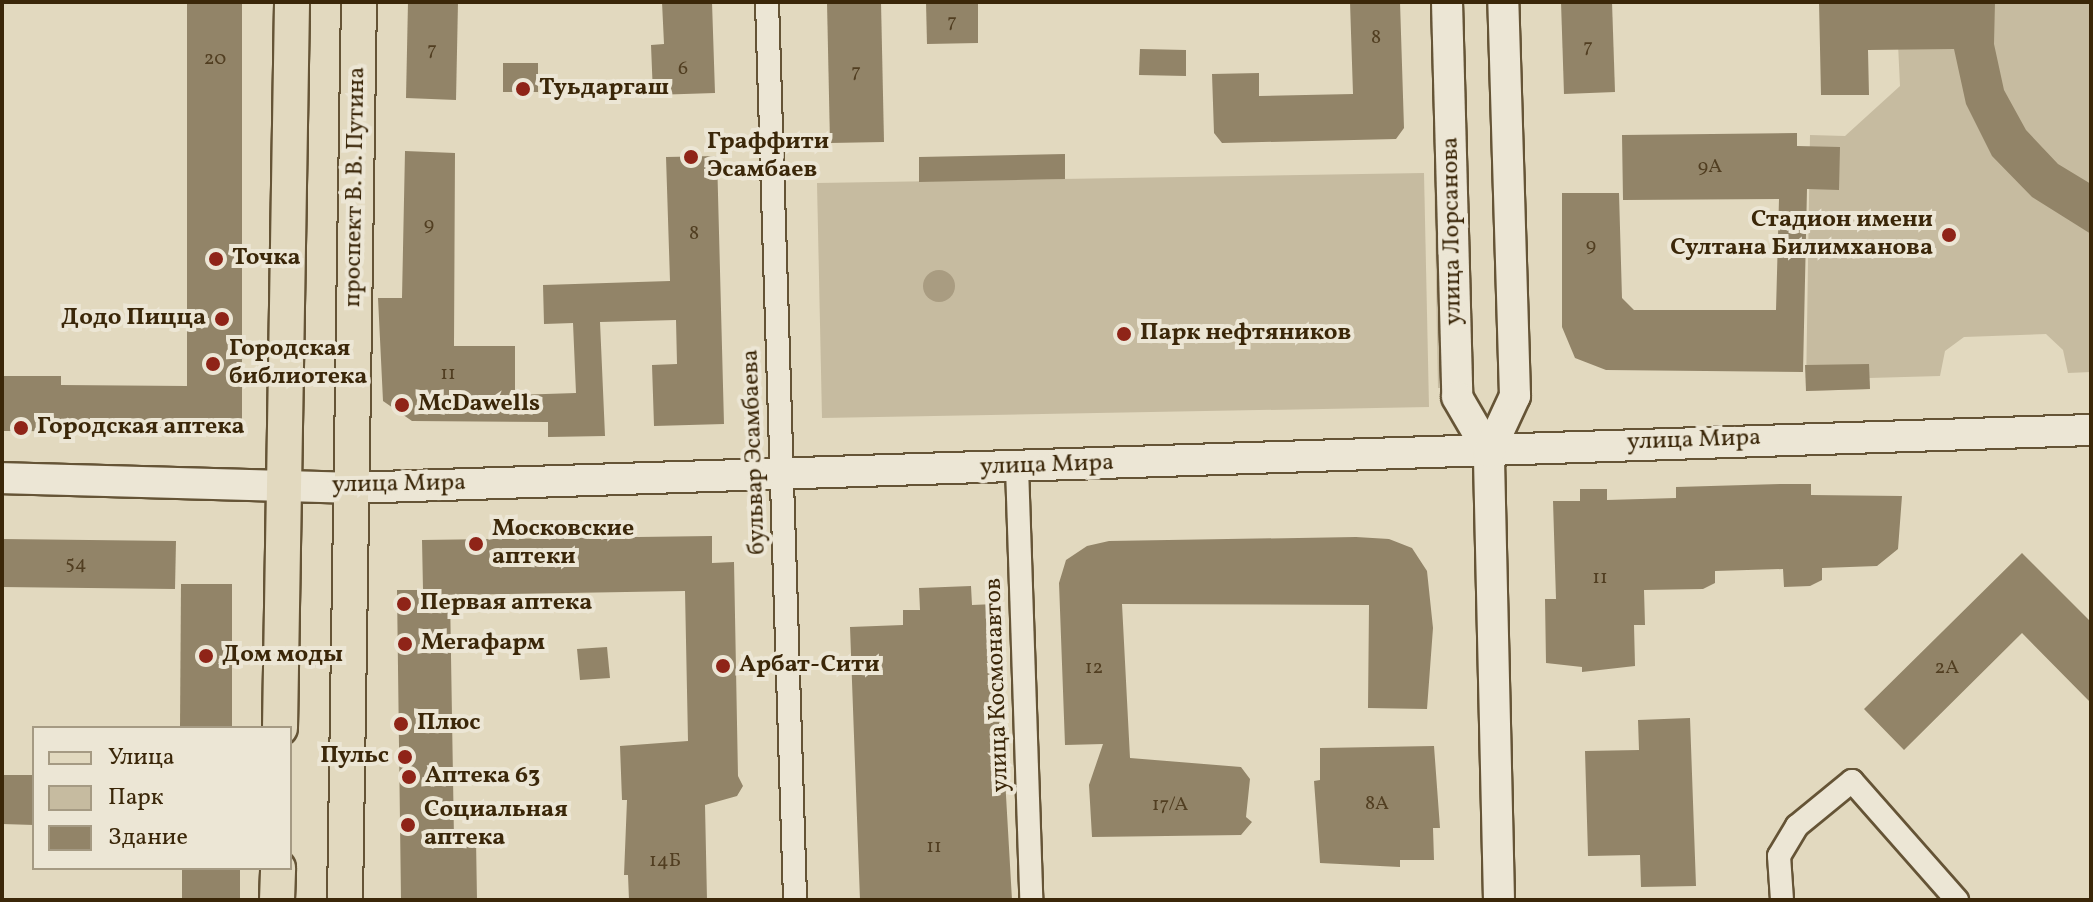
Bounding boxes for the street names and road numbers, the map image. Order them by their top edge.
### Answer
street label: проспект В. В. Путина [340,67,372,307]
street label: улица Лорсанова [1437,136,1469,326]
street label: бульвар Эсамбаева [737,349,773,555]
street label: улица Мира [1626,424,1762,458]
street label: улица Мира [979,449,1115,483]
street label: улица Мира [332,469,466,501]
street label: улица Космонавтов [980,577,1016,793]

